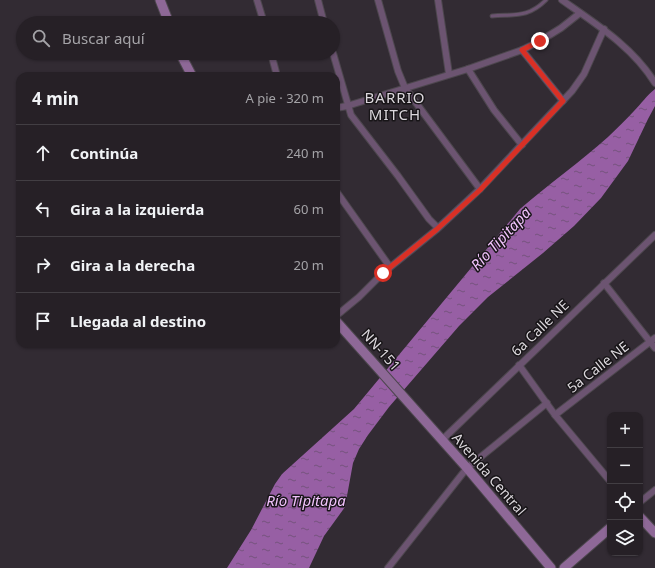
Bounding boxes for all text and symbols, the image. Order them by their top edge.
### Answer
search box [16,16,340,60]
icon: search [30,27,52,49]
text: Buscar aquí [62,28,145,48]
route end [531,32,549,50]
text: 4 min [32,87,79,110]
district label: BARRIO MITCH [365,87,425,124]
text: A pie · 320 m [246,89,324,107]
icon: ahead [32,142,54,164]
text: Continúa [70,143,138,163]
text: 240 m [286,144,324,162]
icon: left [32,198,54,220]
text: Gira a la izquierda [70,199,204,219]
text: 60 m [294,200,324,218]
water label: Río Tipitapa [466,202,535,274]
icon: right [32,254,54,276]
text: Gira a la derecha [70,255,195,275]
text: 20 m [294,256,324,274]
route start [374,264,392,282]
street label: 6a Calle NE [507,295,573,360]
icon: arrive [32,310,54,332]
text: Llegada al destino [70,311,206,331]
street label: NN-151 [358,325,405,375]
street label: 5a Calle NE [563,337,632,397]
map controls [607,412,643,556]
button: + [607,412,643,448]
street label: Avenida Central [448,428,531,519]
button: − [607,448,643,484]
button: locate [607,484,643,520]
water label: Río Tipitapa [266,490,346,510]
button: layers [607,520,643,556]

